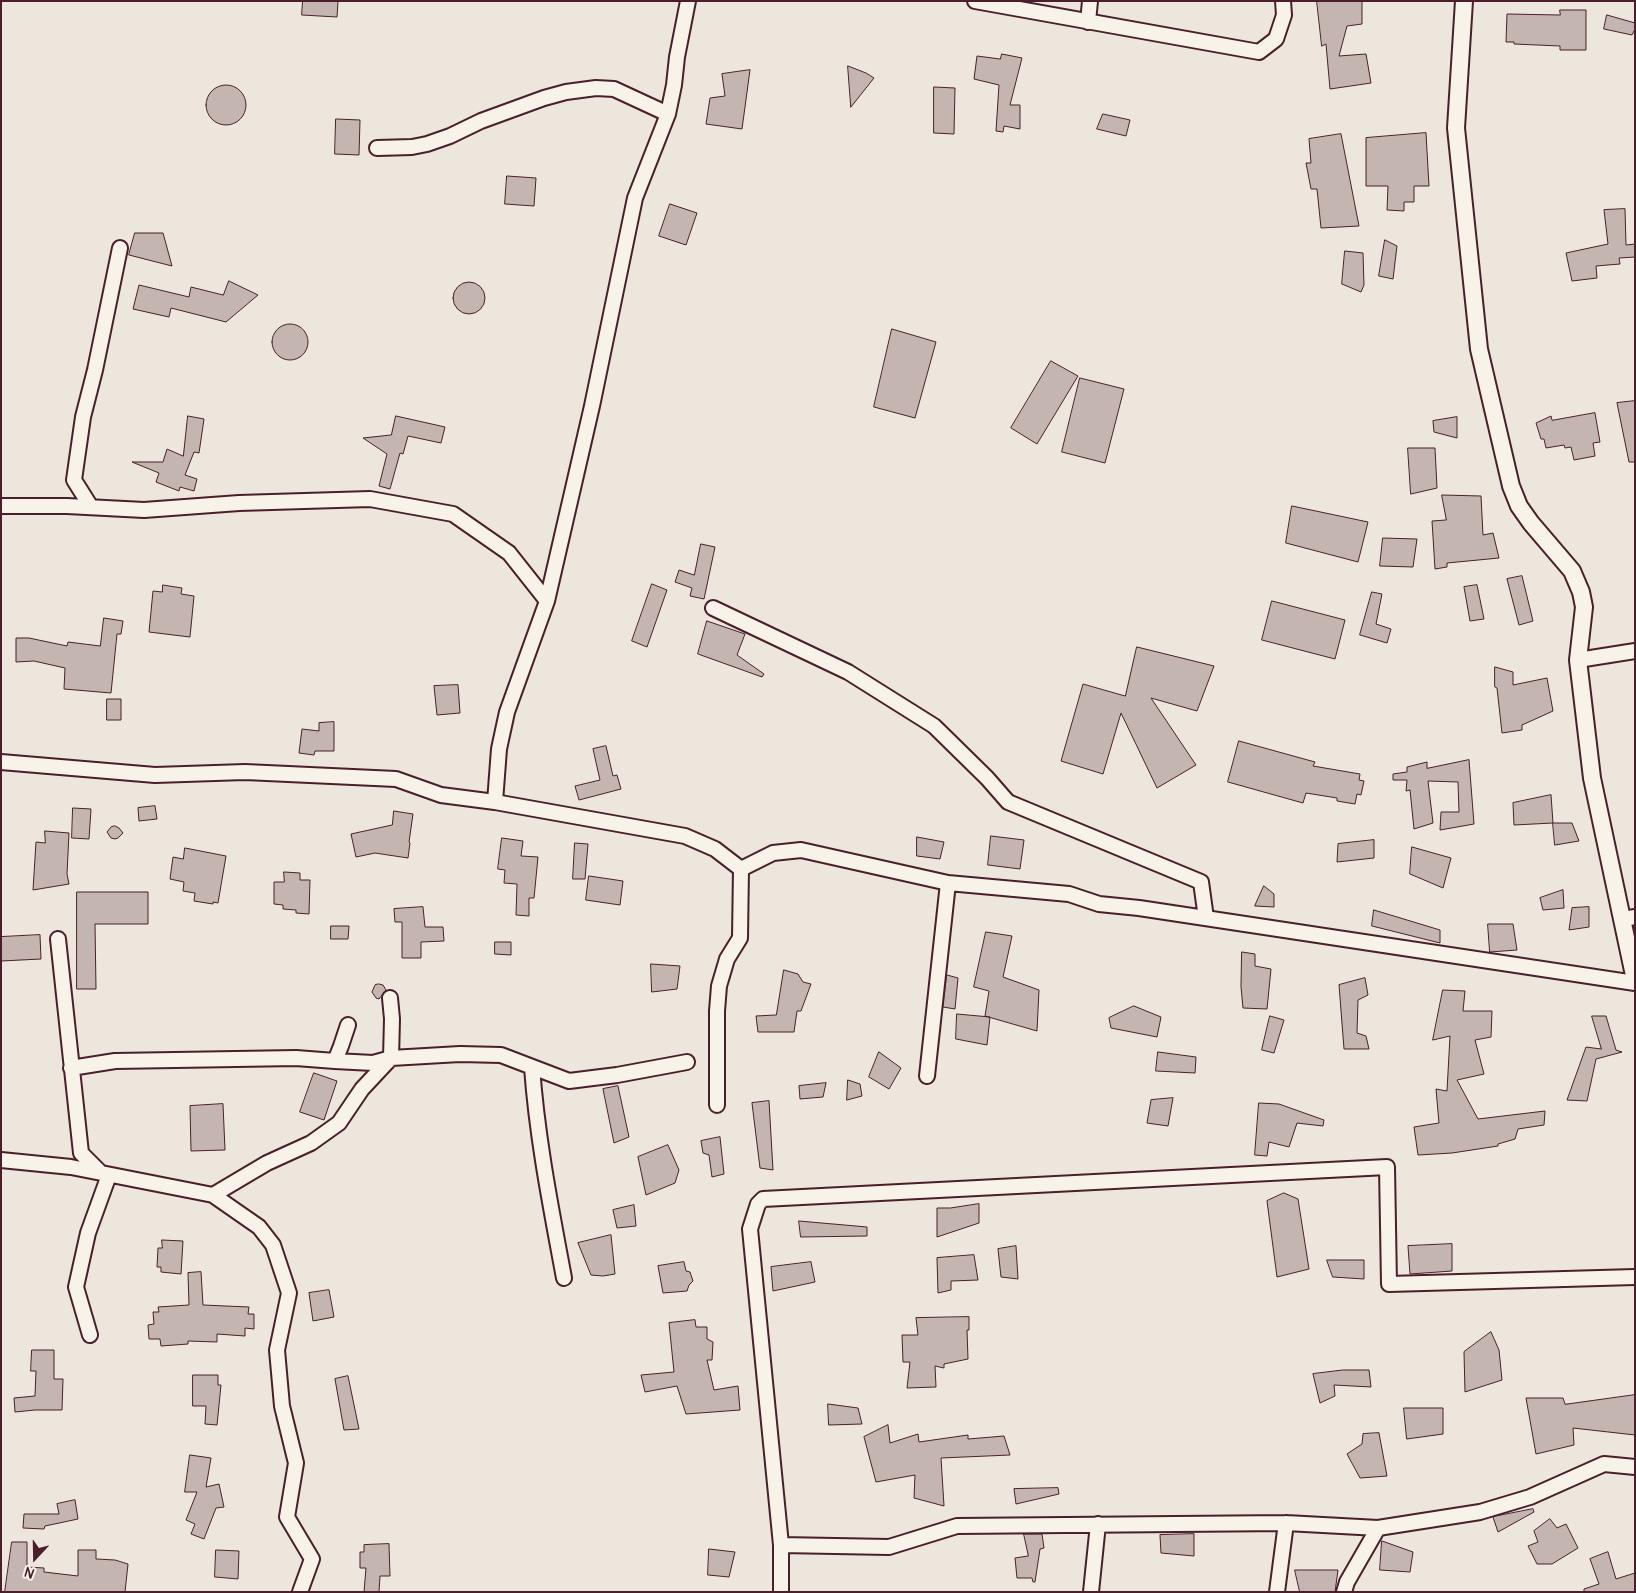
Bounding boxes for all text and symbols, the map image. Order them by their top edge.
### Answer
north arrow [10,1533,60,1583]
text: N [22,1563,37,1582]

